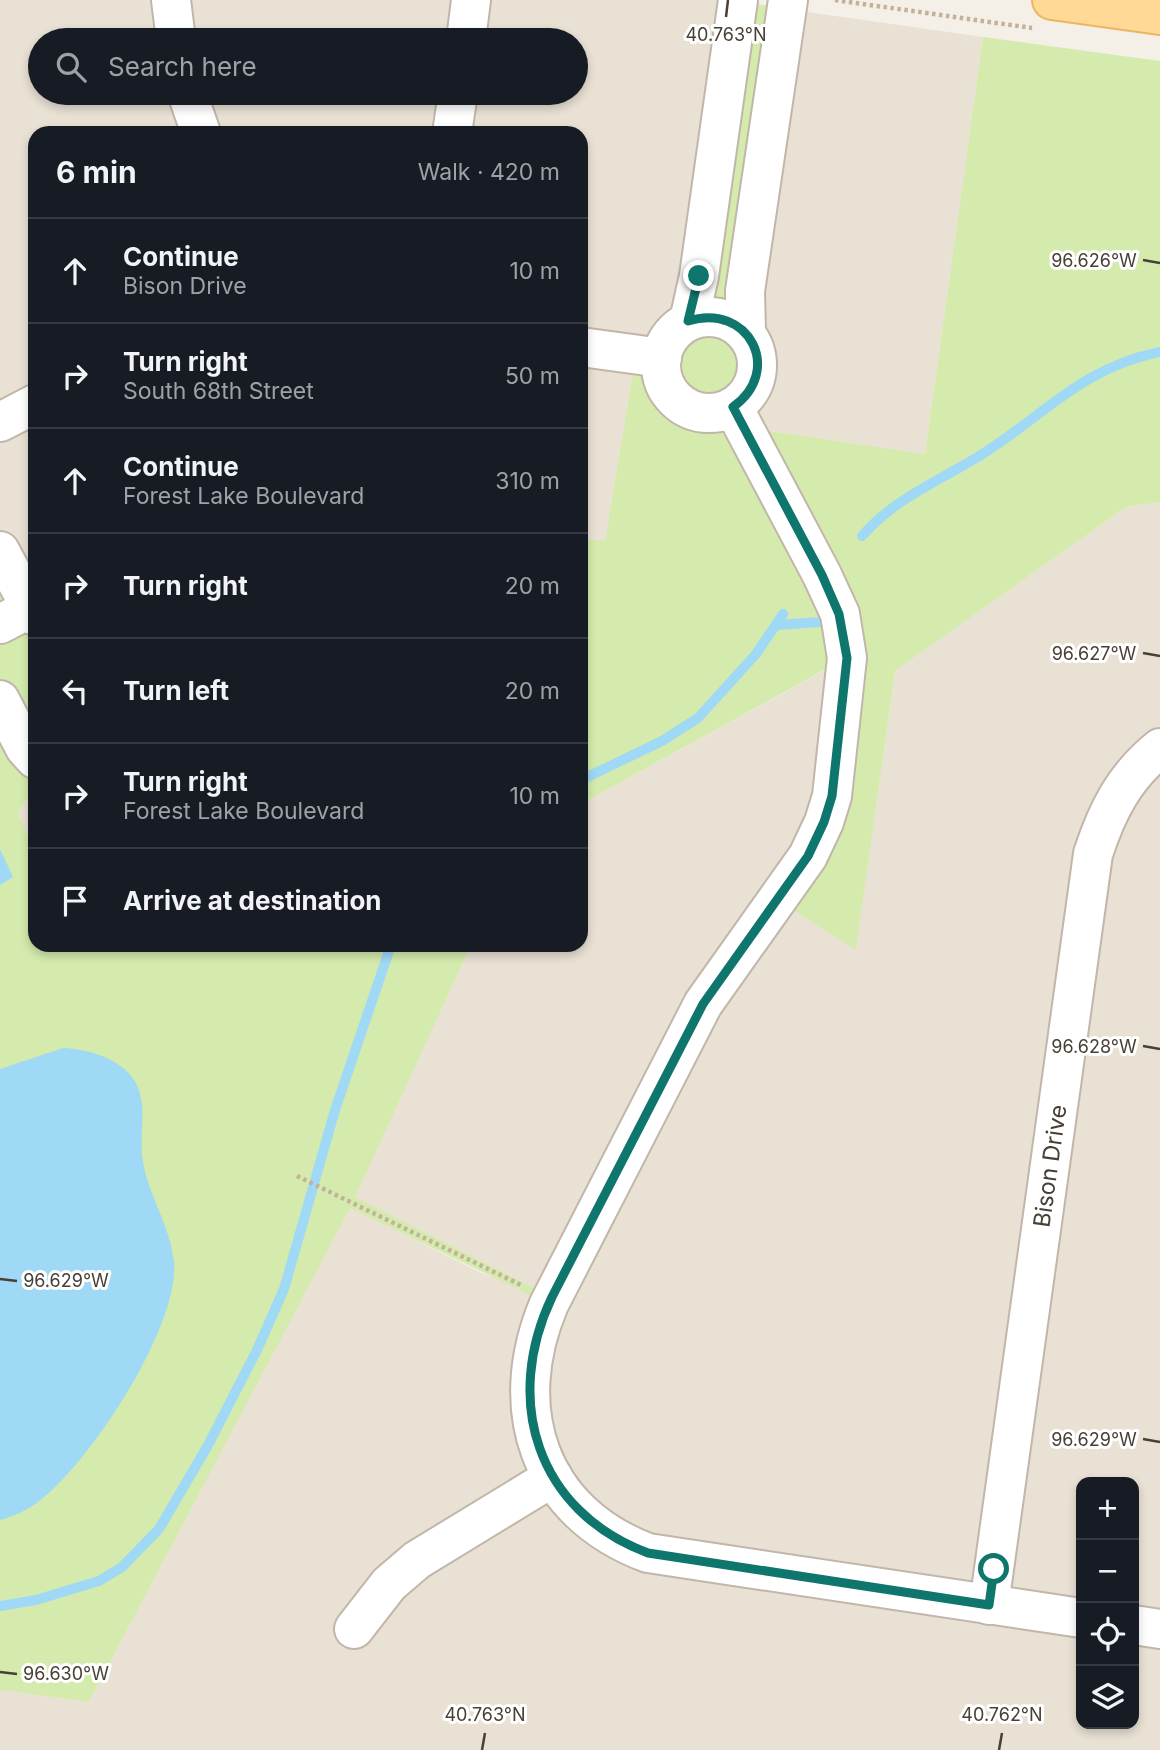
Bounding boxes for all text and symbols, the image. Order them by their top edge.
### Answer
text: 40.763°N [685,24,767,45]
search box [28,28,588,105]
icon: search [52,48,90,86]
text: Search here [108,51,257,82]
text: 6 min [56,154,137,190]
text: Walk · 420 m [418,158,560,186]
text: Continue [123,241,239,272]
text: 96.626°W [1051,250,1137,271]
icon: ahead [56,252,94,290]
text: 10 m [510,257,560,285]
route end [683,260,714,291]
text: Bison Drive [123,272,247,300]
text: Turn right [123,346,248,377]
icon: right [56,357,94,395]
text: 50 m [505,362,560,390]
text: South 68th Street [123,377,314,405]
text: Continue [123,451,239,482]
icon: ahead [56,462,94,500]
text: 310 m [495,467,560,495]
text: Forest Lake Boulevard [123,482,364,510]
icon: right [56,567,94,605]
text: Turn right [123,570,248,601]
text: 20 m [505,572,560,600]
text: 96.627°W [1052,643,1137,664]
icon: left [56,672,94,710]
text: Turn left [123,675,229,706]
text: 20 m [505,677,560,705]
text: Turn right [123,766,248,797]
icon: right [56,777,94,815]
text: 10 m [510,782,560,810]
text: Forest Lake Boulevard [123,797,364,825]
icon: arrive [56,882,94,920]
text: Arrive at destination [123,885,382,916]
text: 96.628°W [1051,1036,1137,1057]
street label: Bison Drive [1028,1103,1072,1229]
text: 96.629°W [23,1270,109,1291]
text: 96.629°W [1051,1429,1137,1450]
map controls [1076,1477,1139,1729]
button: + [1076,1477,1139,1540]
button: − [1076,1540,1139,1603]
route start [978,1553,1009,1584]
button: locate [1076,1603,1139,1666]
text: 96.630°W [23,1663,109,1684]
button: layers [1076,1666,1139,1729]
text: 40.763°N [444,1704,526,1725]
text: 40.762°N [961,1704,1043,1725]

